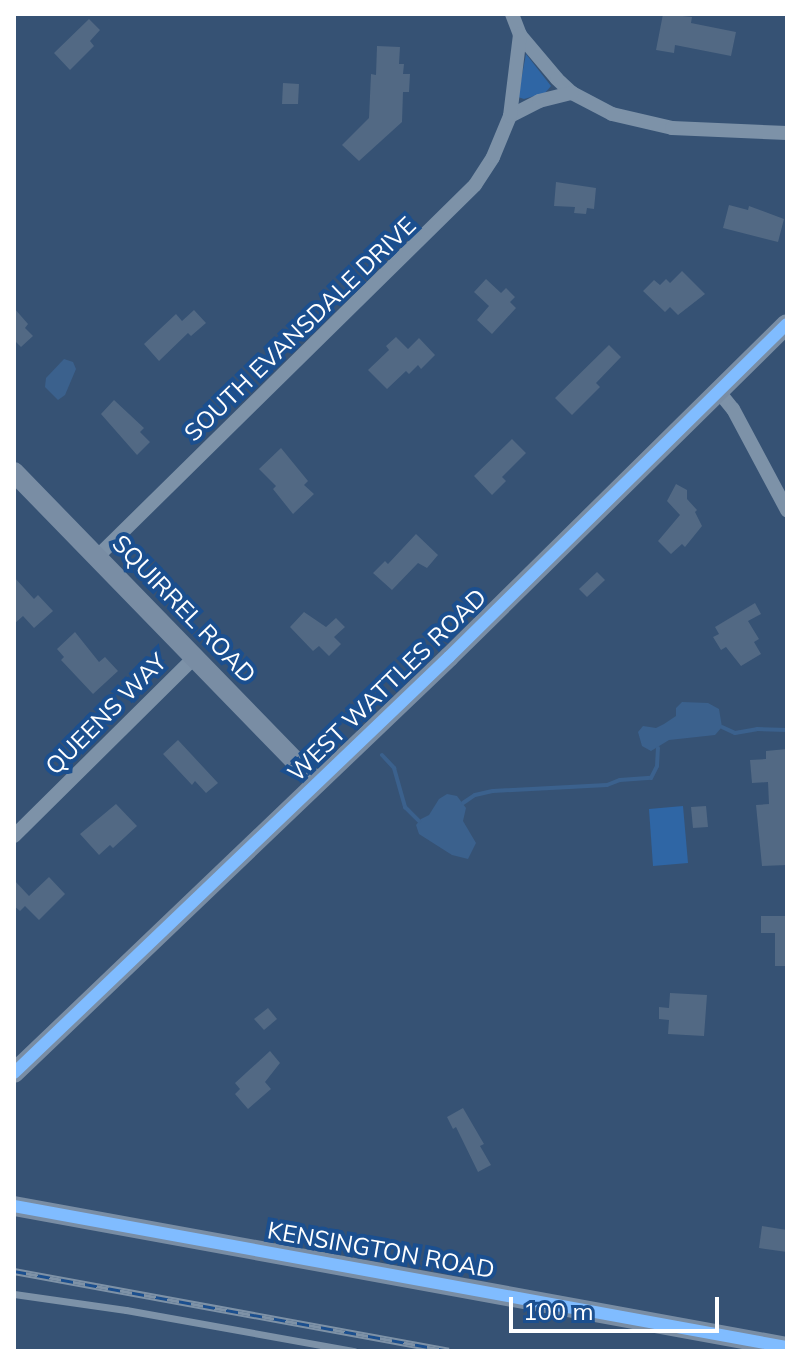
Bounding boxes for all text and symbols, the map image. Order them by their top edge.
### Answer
street label: SOUTH EVANSDALE DRIVE [178,211,422,447]
street label: SQUIRREL ROAD [106,529,262,689]
street label: WEST WATTLES ROAD [282,583,492,787]
street label: QUEENS WAY [39,647,173,781]
street label: KENSINGTON ROAD [265,1216,497,1284]
scale bar [513,1281,723,1331]
text: 100 m [523,1296,594,1326]

